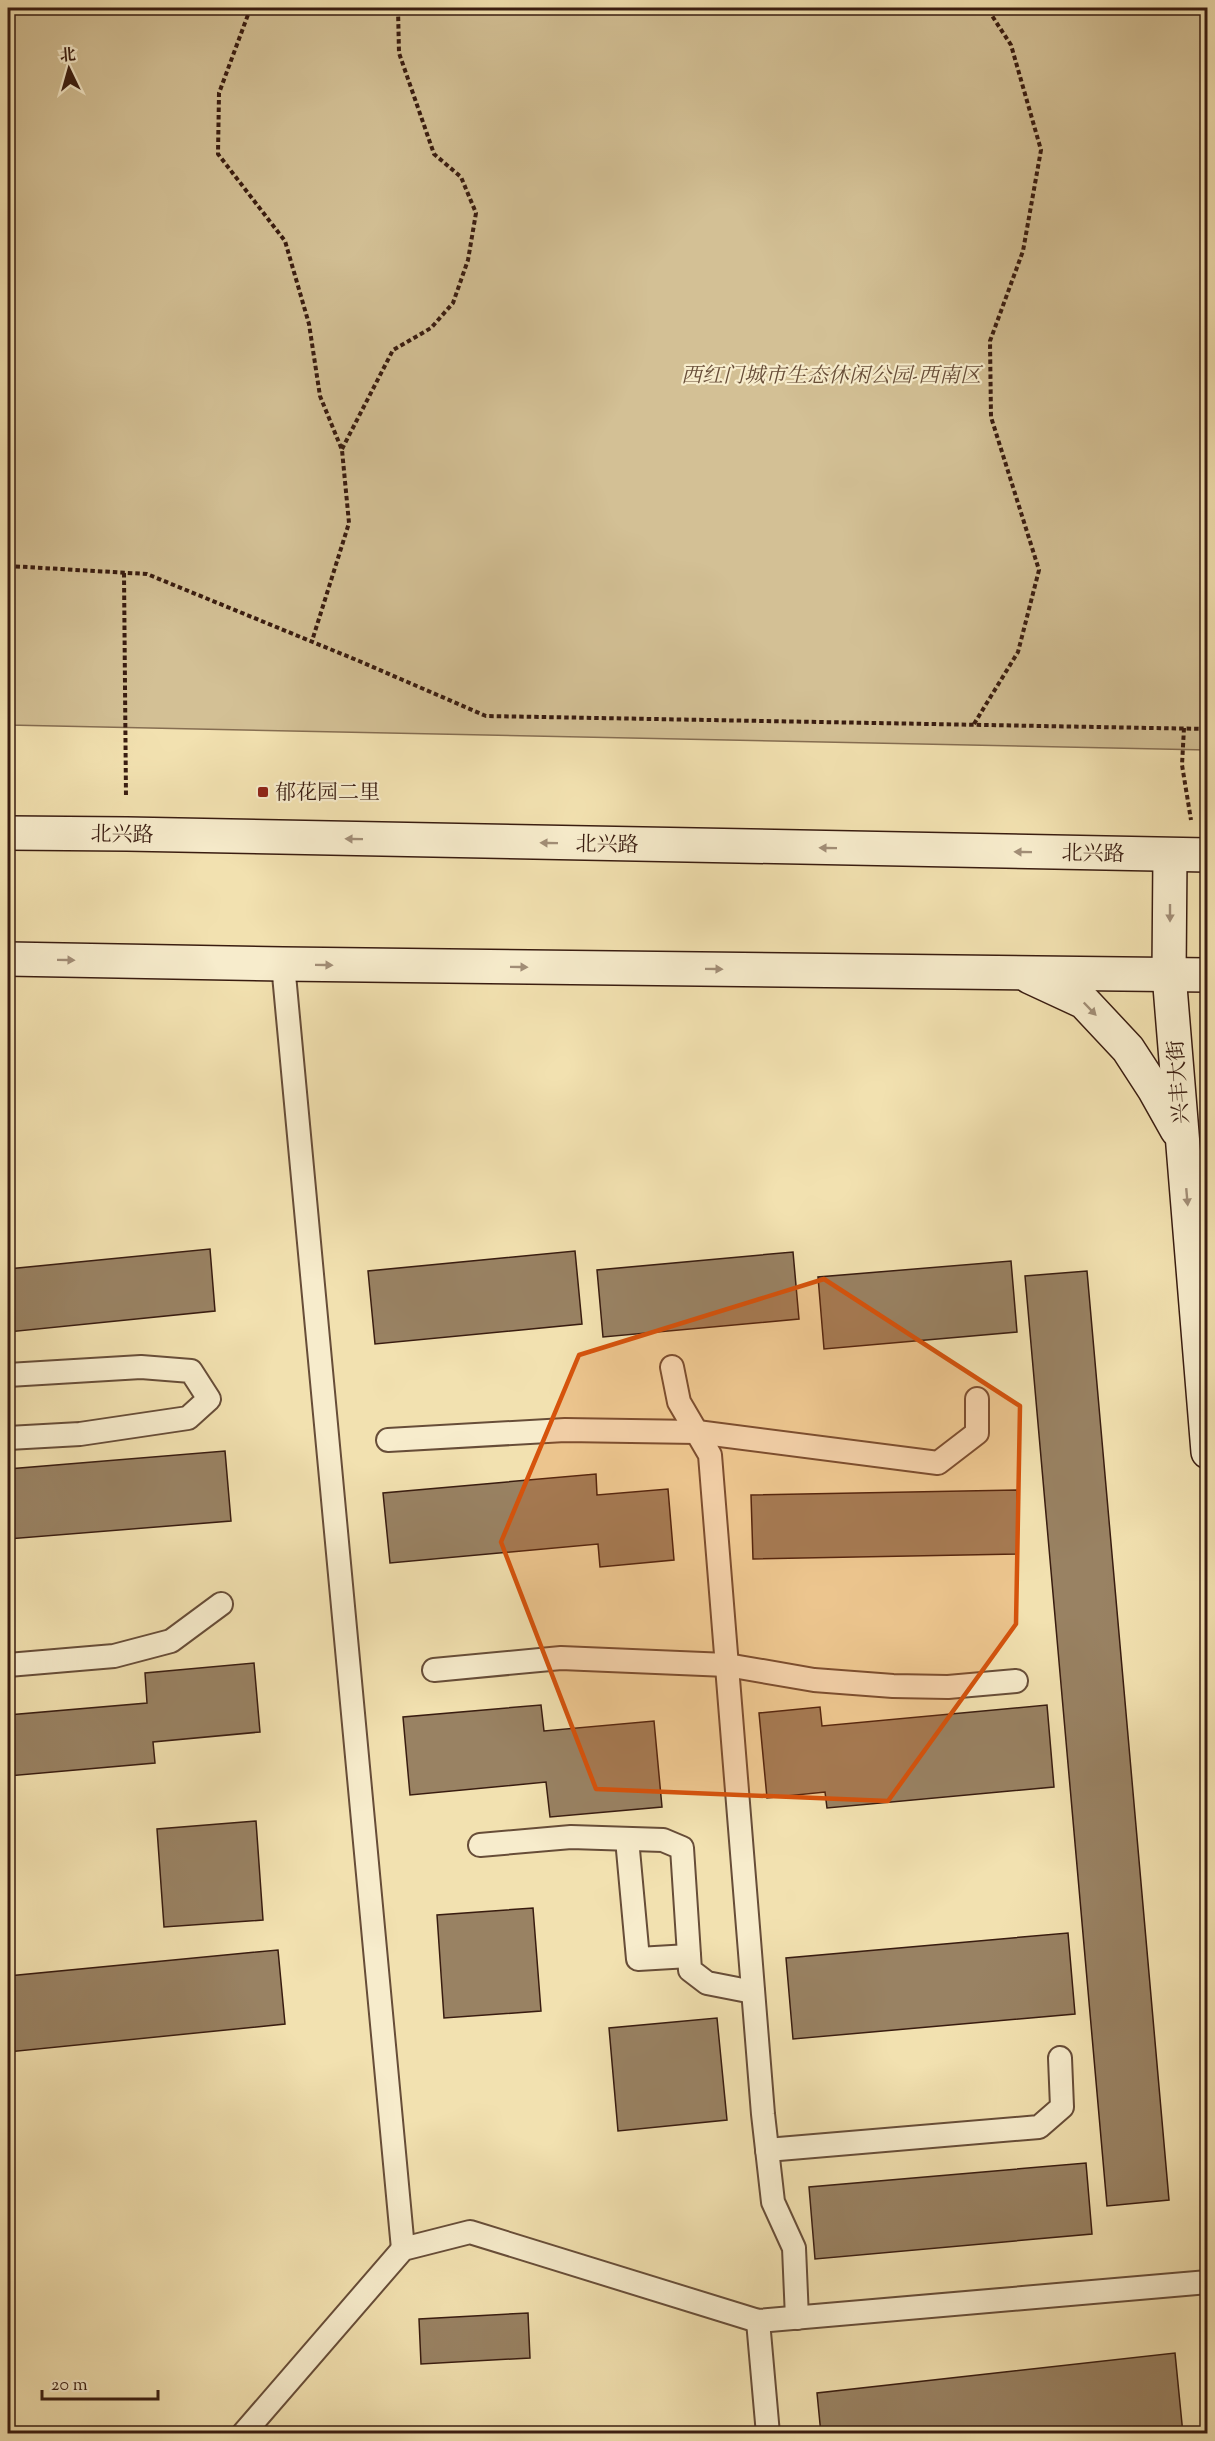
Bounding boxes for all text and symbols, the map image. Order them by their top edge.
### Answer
north arrow [39,39,99,99]
text: 北 [59,44,77,69]
park label: 西红门城市生态休闲公园-西南区 [681,362,984,392]
place label: 郁花园二里 [275,779,380,809]
marker: 郁花园二里 [256,785,270,799]
street label: 北兴路 [90,820,154,852]
street label: 北兴路 [575,830,639,862]
one-way arrow [345,834,364,844]
one-way arrow [540,838,559,848]
street label: 北兴路 [1061,839,1125,871]
one-way arrow [819,843,838,853]
one-way arrow [1014,847,1033,857]
one-way arrow [1165,904,1175,923]
one-way arrow [56,955,75,965]
one-way arrow [314,960,333,970]
one-way arrow [509,962,528,972]
one-way arrow [704,964,723,974]
one-way arrow [1083,1002,1097,1017]
street label: 兴丰大街 [1162,1039,1198,1125]
one-way arrow [1182,1188,1192,1207]
scale bar [42,2363,158,2401]
text: 20 m [51,2373,88,2399]

